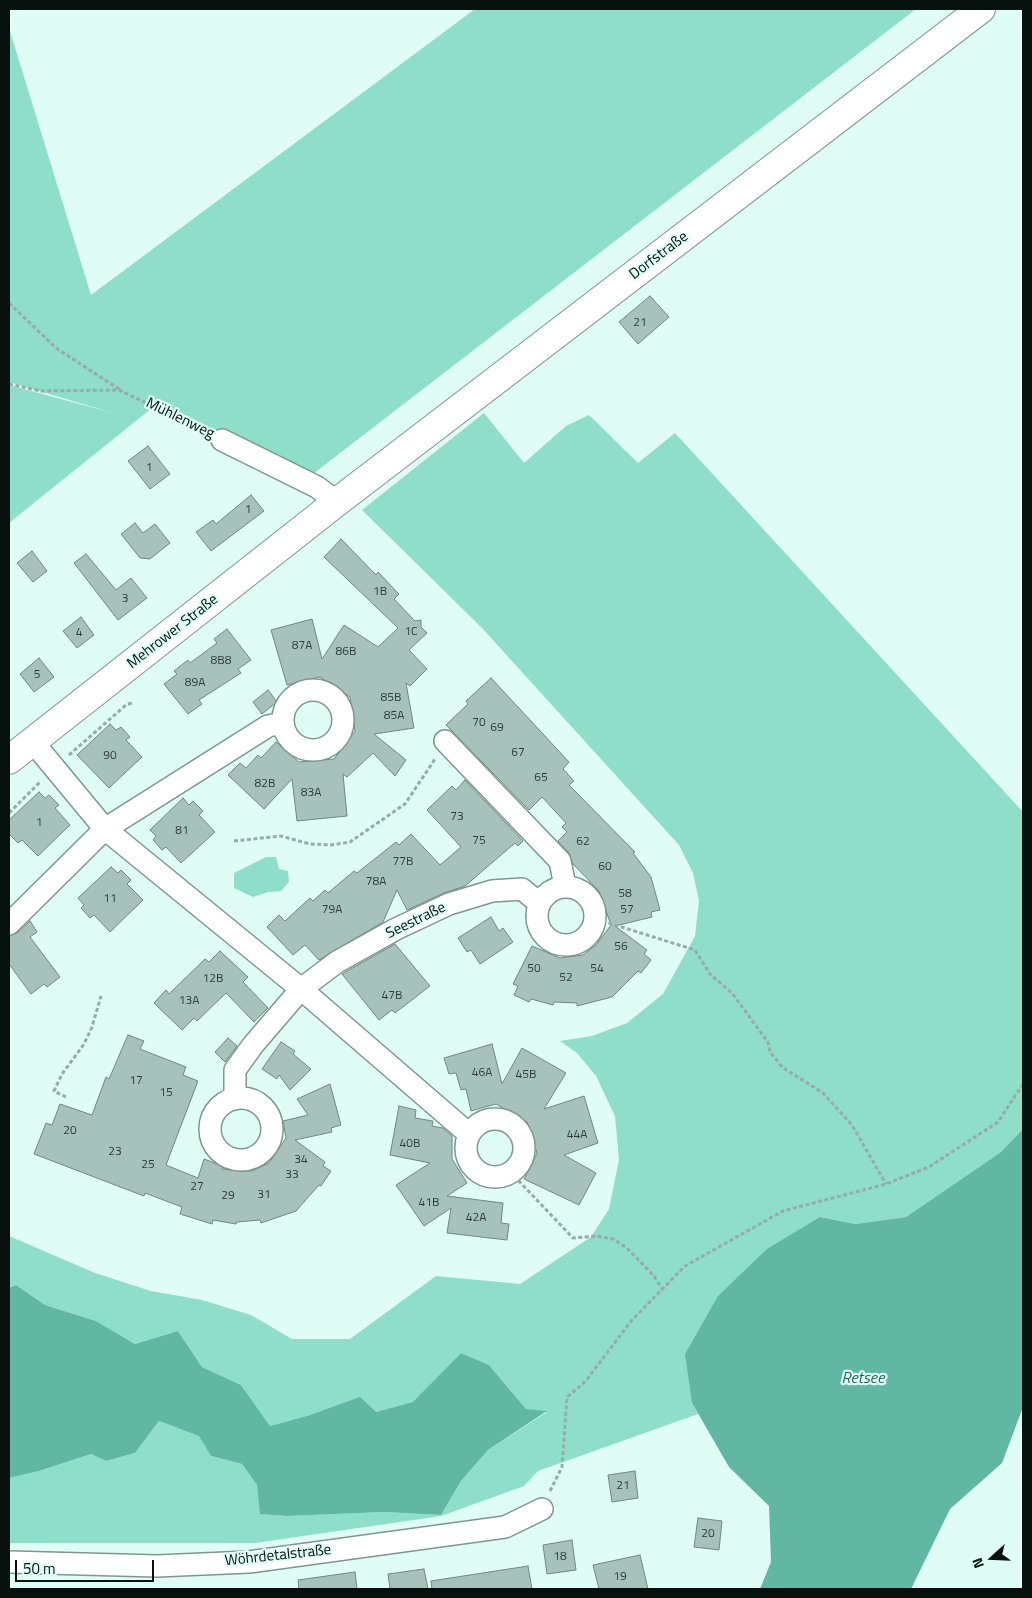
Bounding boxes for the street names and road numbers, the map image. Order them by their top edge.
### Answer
street label: Dorfstraße [626,228,692,284]
street label: Mühlenweg [143,395,217,443]
street label: Mehrower Straße [124,591,222,673]
street label: Seestraße [383,899,449,943]
street label: Wöhrdetalstraße [224,1541,332,1571]

